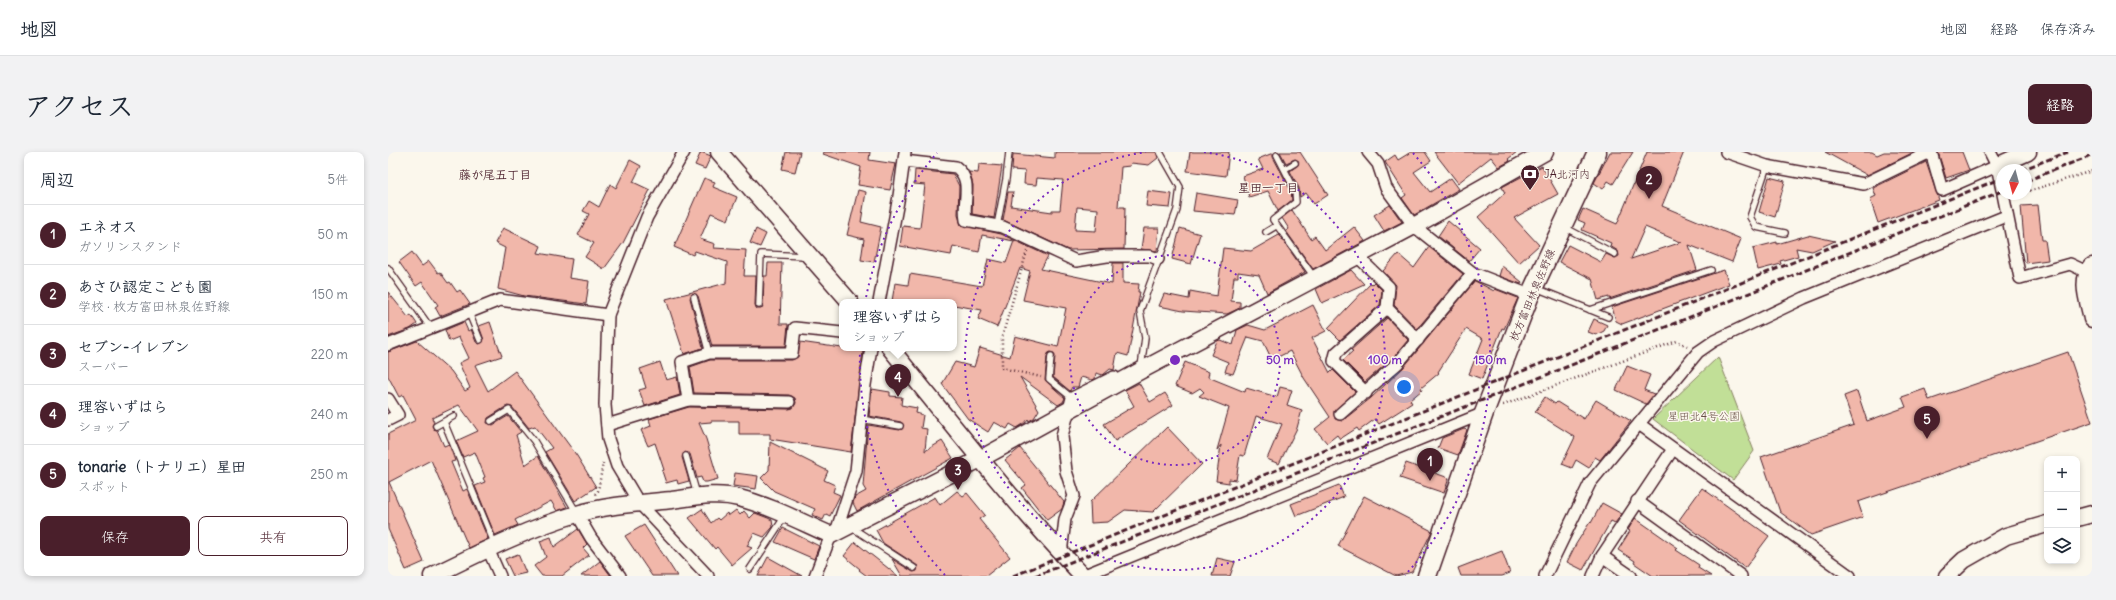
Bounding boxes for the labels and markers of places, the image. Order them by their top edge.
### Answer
bank icon: JA北河内 [1519,163,1541,191]
pin: 2 [1636,166,1662,199]
place label: JA北河内 [1544,167,1590,181]
centre of rings [1168,353,1182,367]
pin: 4 [885,364,911,397]
pin: 5 [1914,406,1940,439]
pin: 1 [1417,448,1443,481]
pin: 3 [945,457,971,490]

